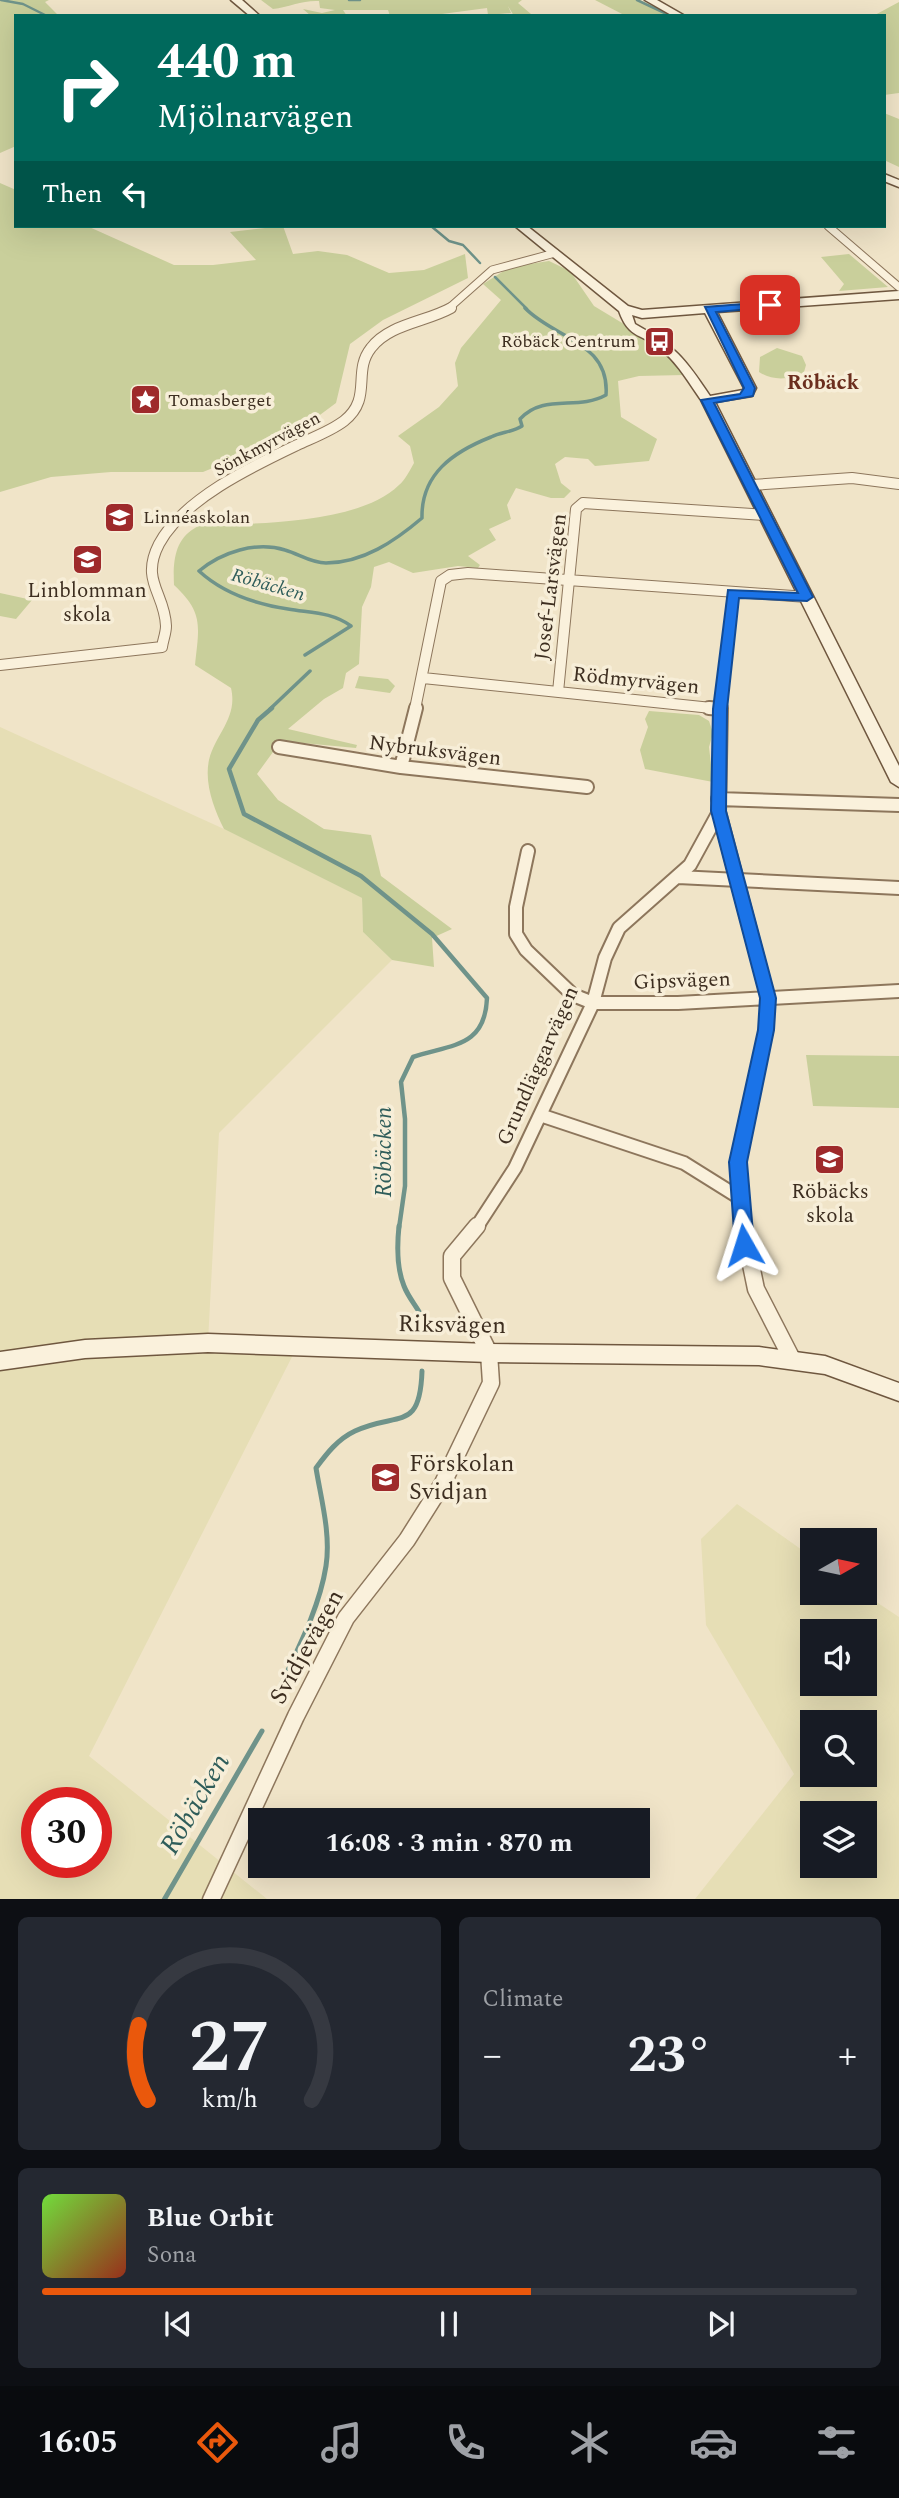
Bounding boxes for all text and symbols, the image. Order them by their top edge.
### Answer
text: 440 m [157,25,296,100]
icon: right [42,42,133,133]
text: Mjölnarvägen [157,93,353,142]
text: Then [42,174,102,214]
icon: left [116,175,154,213]
pin [740,275,800,335]
icon: arrive [751,286,789,324]
bus stop icon: Röbäck Centrum [642,324,676,358]
place label: Röbäck Centrum [501,328,636,355]
district label: Röbäck [787,367,860,399]
place icon: Tomasberget [128,383,162,417]
place label: Tomasberget [168,387,272,414]
street label: Sönkmyrvägen [209,405,325,483]
school or university icon: Linnéaskolan [103,500,137,534]
place label: Linnéaskolan [143,504,250,531]
street label: Josef-Larsvägen [526,512,576,662]
school or university icon: Linblomman skola [70,542,104,576]
water label: Röbäcken [228,561,308,609]
place label: Linblomman skola [27,575,147,631]
street label: Rödmyrvägen [571,658,701,704]
street label: Nybruksvägen [367,727,503,775]
street label: Gipsvägen [633,963,731,999]
street label: Grundläggarvägen [489,981,587,1151]
water label: Röbäcken [367,1106,402,1198]
school or university icon: Röbäcks skola [813,1143,847,1177]
place label: Röbäcks skola [791,1176,869,1232]
position arrow [707,1208,781,1282]
street label: Riksvägen [398,1306,506,1344]
place label: Förskolan Svidjan [409,1446,515,1510]
school or university icon: Förskolan Svidjan [369,1461,403,1495]
north arrow [800,1528,877,1605]
map controls [800,1528,877,1878]
street label: Svidjevägen [261,1583,353,1711]
button: sound [800,1619,877,1696]
button: search [800,1710,877,1787]
water label: Röbäcken [149,1745,241,1863]
speed limit sign: 30 [21,1787,112,1878]
button: layers [800,1801,877,1878]
text: 16:08 · 3 min · 870 m [325,1823,573,1863]
text: Climate [483,1982,563,2017]
text: 27 [188,1993,270,2104]
text: 23° [628,2016,712,2095]
text: − [483,2027,502,2085]
text: + [838,2027,857,2085]
text: km/h [201,2080,257,2118]
text: Blue Orbit [147,2198,274,2238]
text: Sona [147,2238,197,2273]
icon: previous [159,2305,197,2343]
icon: pause [430,2305,468,2343]
icon: next [702,2305,740,2343]
text: 16:05 [37,2418,118,2467]
icon: directions [193,2418,242,2467]
icon: music [317,2418,366,2467]
icon: phone [441,2418,490,2467]
icon: climate [565,2418,614,2467]
icon: car [689,2418,738,2467]
icon: filters [812,2418,861,2467]

